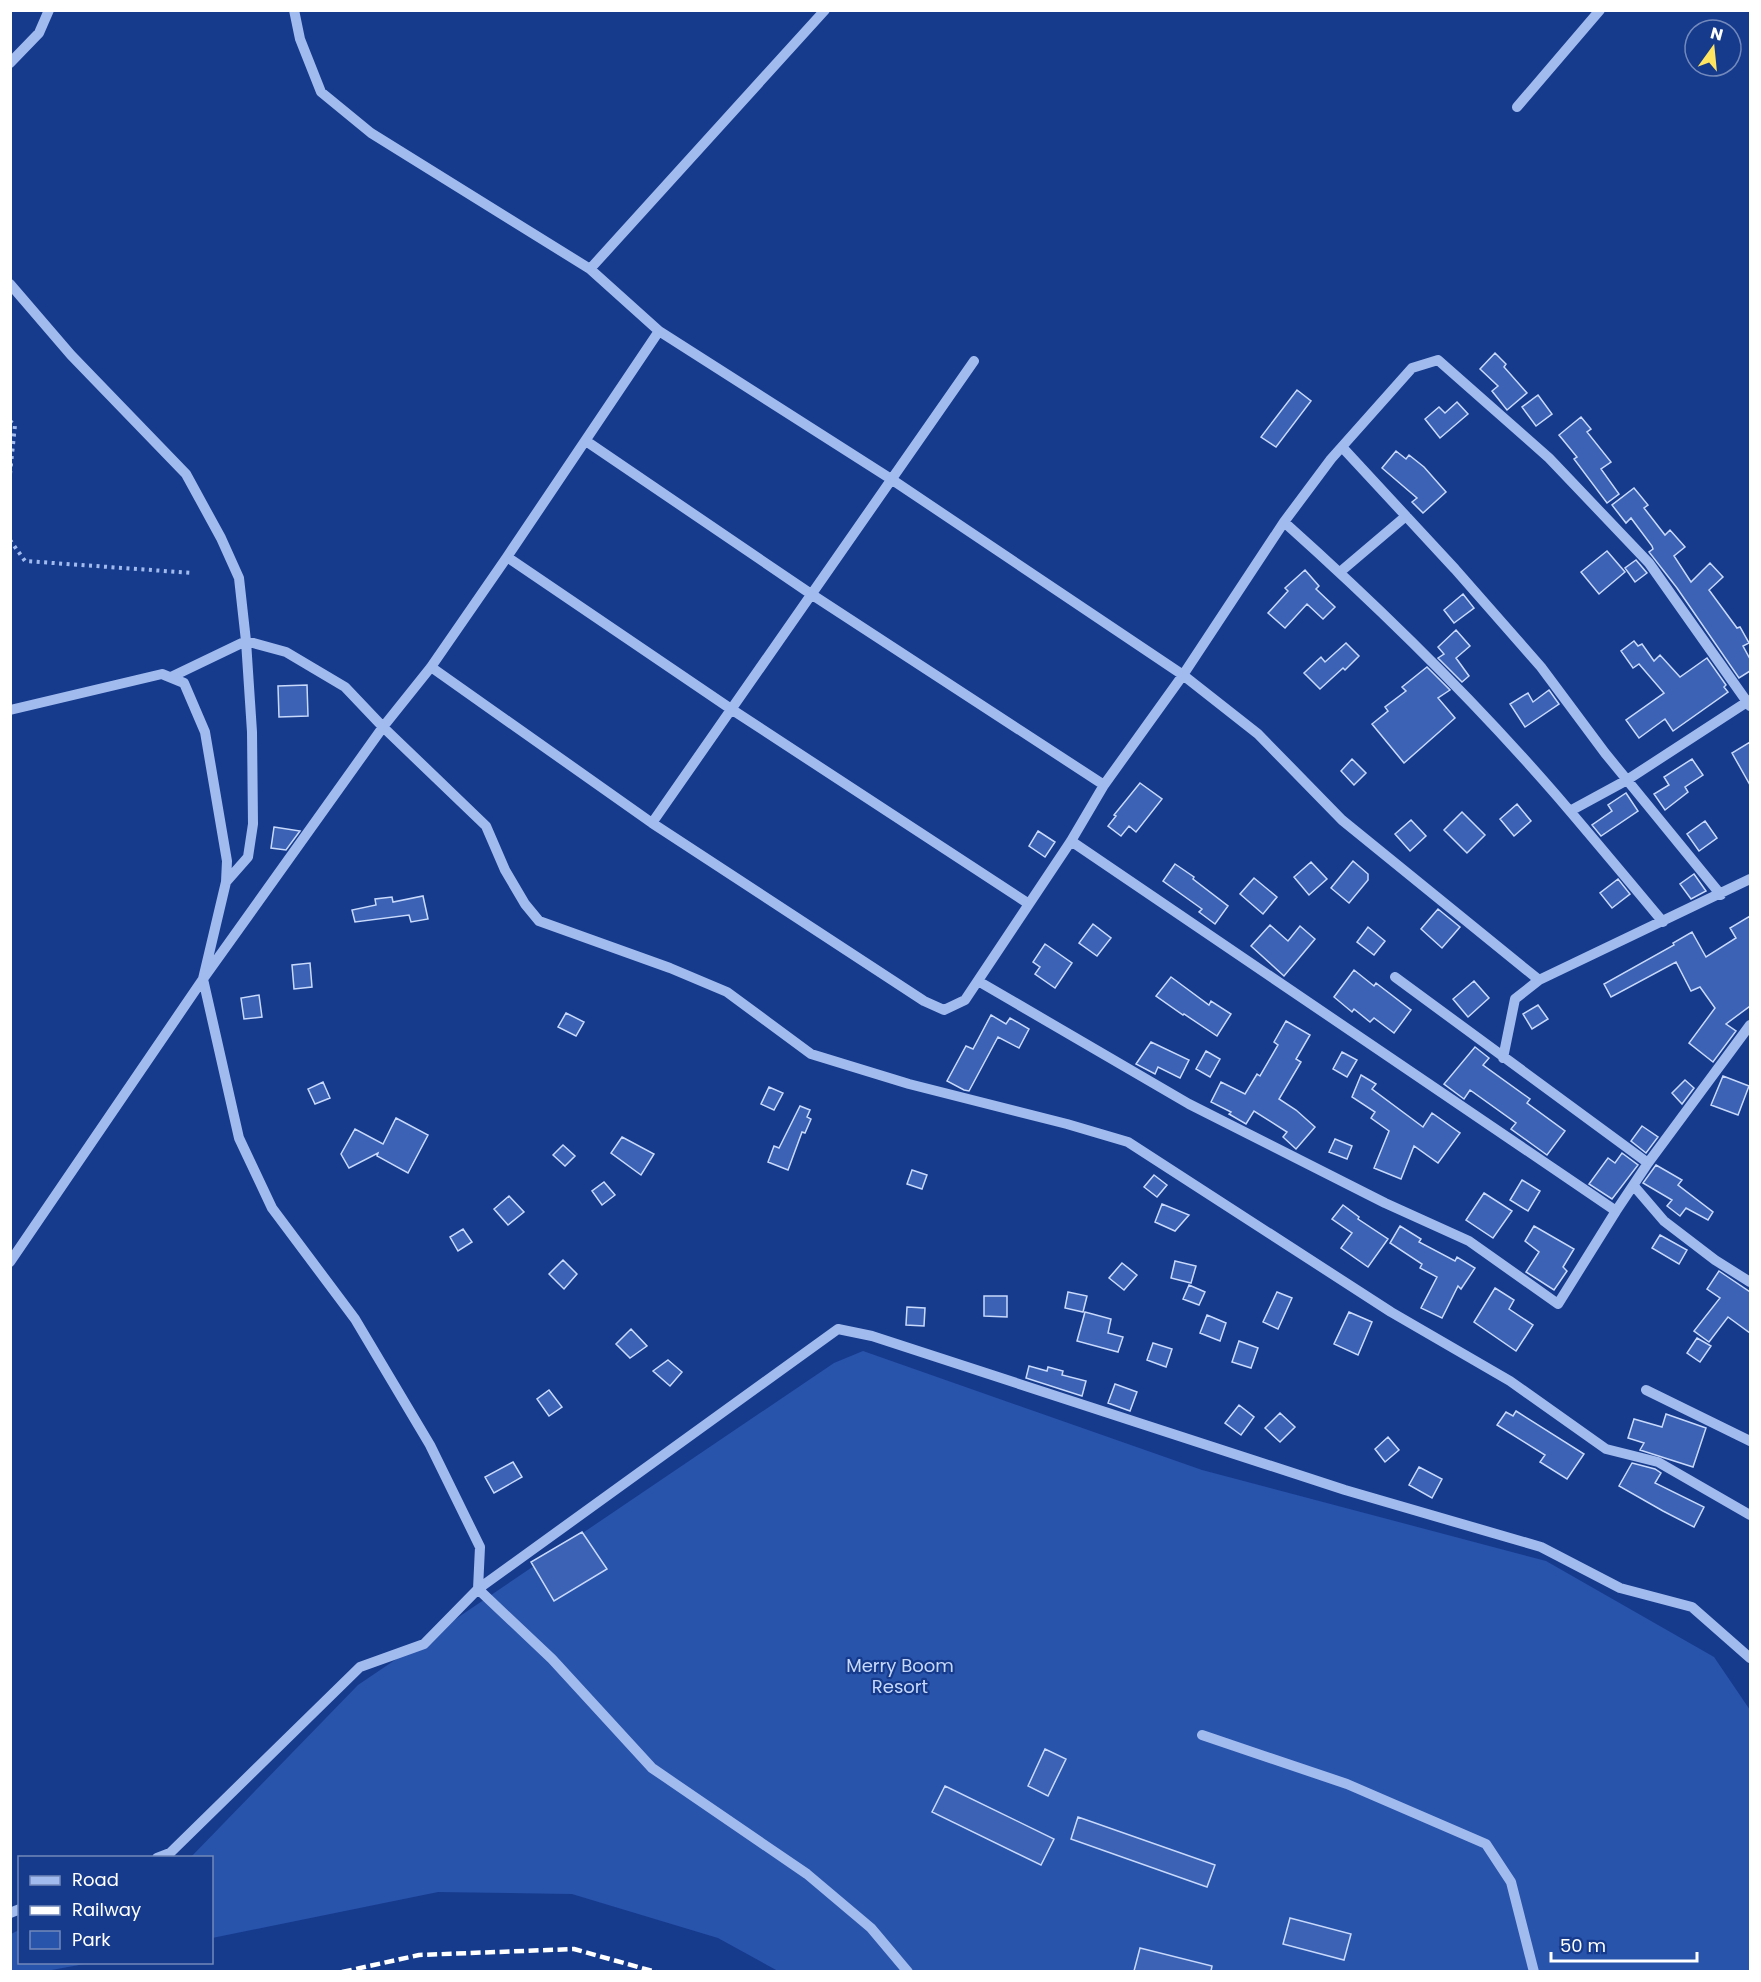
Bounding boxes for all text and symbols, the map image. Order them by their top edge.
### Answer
north arrow [1683,18,1743,78]
text: N [1708,21,1726,47]
park label: Merry Boom Resort [846,1653,954,1699]
legend [18,1856,213,1964]
text: Road [72,1867,119,1892]
text: Railway [72,1897,141,1922]
scale bar [1551,1925,1696,1963]
text: Park [72,1927,111,1952]
text: 50 m [1560,1933,1606,1958]

